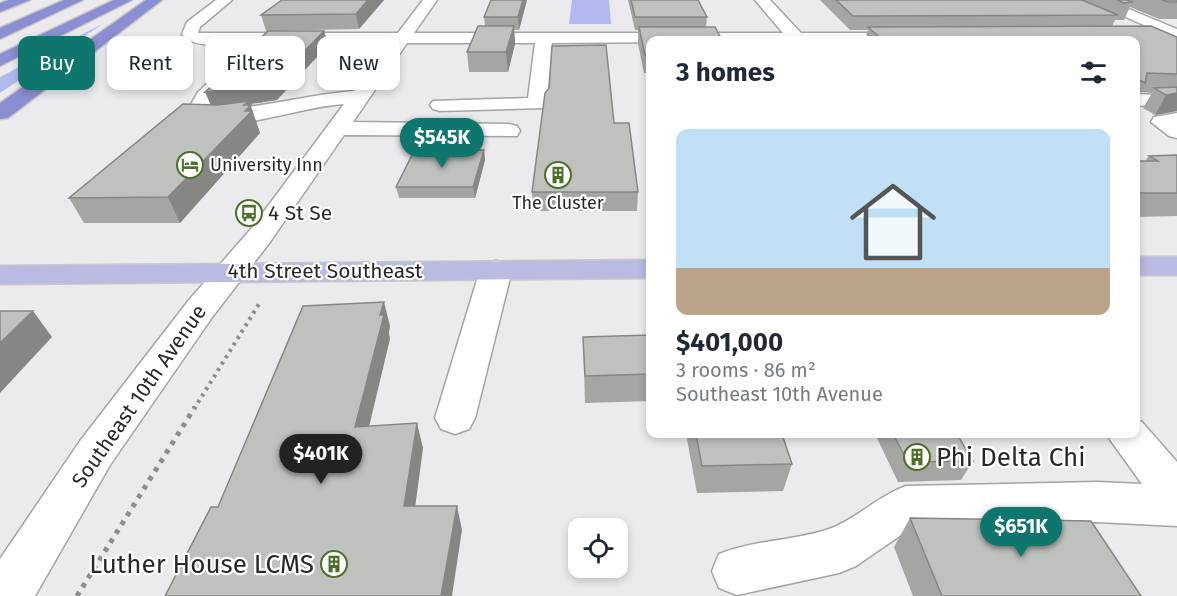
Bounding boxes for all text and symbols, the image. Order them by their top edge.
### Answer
chip: Buy [18,36,95,90]
chip: Rent [107,36,193,90]
chip: Filters [205,36,305,90]
chip: New [317,36,400,90]
icon: filters [1077,56,1110,89]
text: 3 homes [676,57,775,88]
pin: $545K [400,118,484,169]
text: $545K [414,125,470,149]
hotel icon: University Inn [175,150,205,180]
place label: University Inn [210,154,323,176]
building icon: The Cluster [543,160,573,190]
icon: home [839,168,947,276]
place label: The Cluster [512,192,604,214]
bus stop icon: 4 St Se [234,198,264,228]
place label: 4 St Se [268,200,332,226]
street label: 4th Street Southeast [228,258,423,284]
street label: Southeast 10th Avenue [66,300,212,492]
text: $401,000 [676,327,783,358]
text: 3 rooms · 86 m² [676,358,816,382]
text: Southeast 10th Avenue [676,382,883,406]
pin: $401K [279,434,363,485]
text: $401K [293,441,349,465]
building icon: Phi Delta Chi [902,442,932,472]
place label: Phi Delta Chi [936,442,1086,473]
pin: $651K [979,507,1063,558]
text: $651K [994,514,1048,538]
map controls [568,518,628,578]
button: locate [568,518,628,578]
place label: Luther House LCMS [89,549,314,580]
building icon: Luther House LCMS [319,549,349,579]

